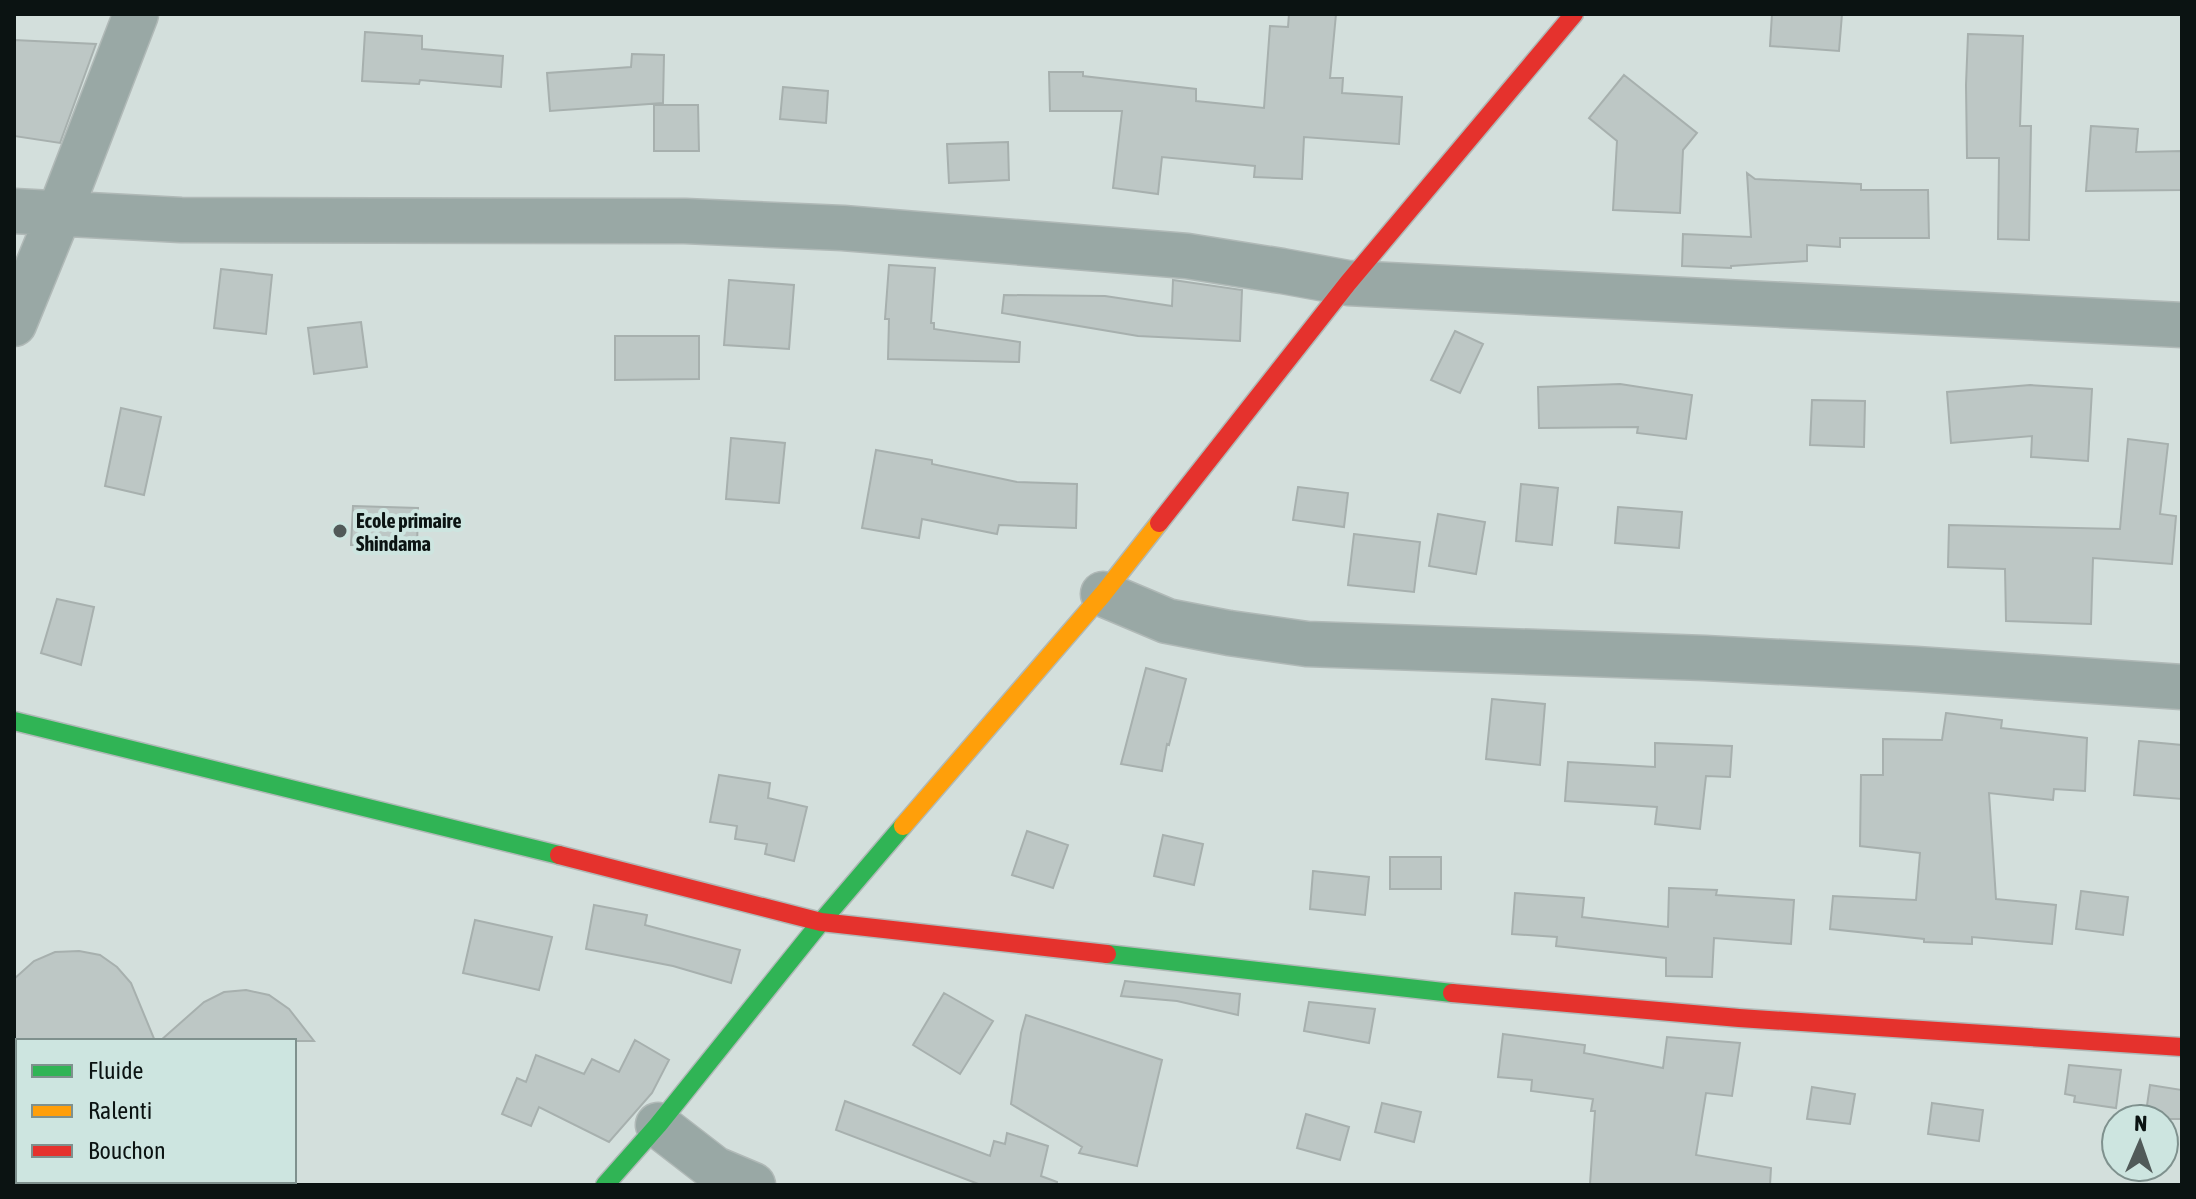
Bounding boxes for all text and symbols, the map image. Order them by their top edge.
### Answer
place label: Ecole primaire Shindama [356,509,462,555]
marker: Ecole primaire Shindama [331,522,349,540]
legend [16,1039,296,1183]
text: Fluide [88,1057,143,1084]
text: Ralenti [88,1097,152,1124]
north arrow [2100,1103,2180,1183]
text: N [2134,1110,2148,1136]
text: Bouchon [88,1137,166,1164]

